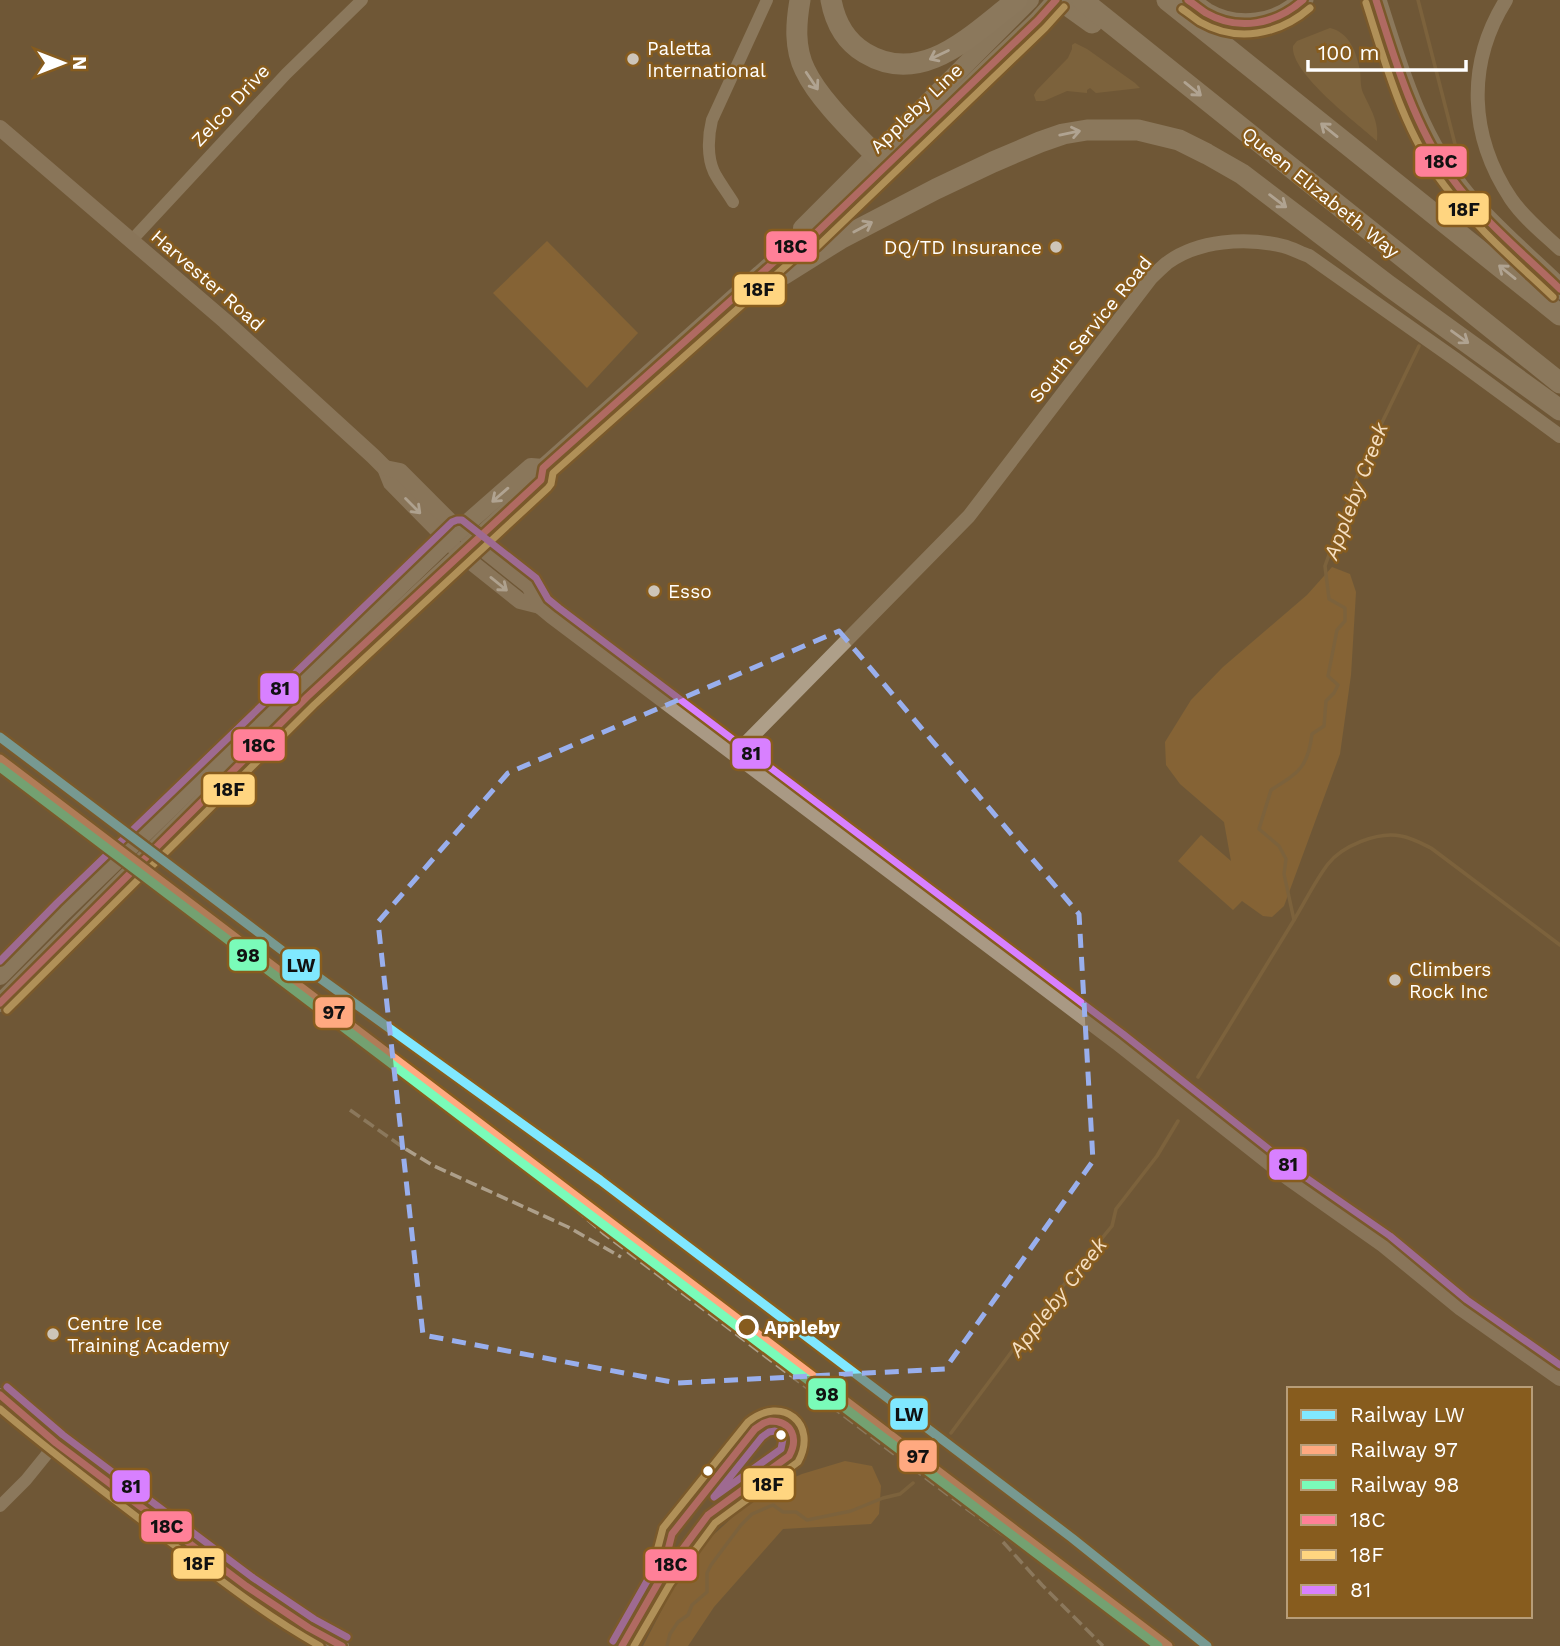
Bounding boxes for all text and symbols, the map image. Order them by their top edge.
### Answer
north arrow [28,28,98,98]
scale bar [1308,28,1466,72]
place label: Paletta International [647,37,766,82]
text: 100 m [1318,40,1380,65]
one-way arrow [929,49,950,63]
marker: Paletta International [625,51,641,67]
text: N [68,56,91,70]
street label: Zelco Drive [186,59,274,151]
street label: Appleby Line [865,59,967,158]
one-way arrow [805,71,819,90]
one-way arrow [1183,81,1201,96]
street label: Queen Elizabeth Way [1237,122,1404,263]
one-way arrow [1321,122,1339,137]
one-way arrow [1058,126,1081,140]
line badge: 18C [1414,145,1468,178]
text: 18C [1424,150,1458,173]
line badge: 18F [1437,192,1490,226]
one-way arrow [1268,194,1287,209]
text: 18F [1448,198,1480,221]
one-way arrow [852,220,873,234]
street label: Harvester Road [146,225,269,336]
line badge: 18C [765,230,818,263]
text: 18C [774,235,808,258]
place label: DQ/TD Insurance [884,236,1042,259]
marker: DQ/TD Insurance [1048,239,1064,255]
street label: South Service Road [1024,251,1157,407]
one-way arrow [1498,264,1516,280]
line badge: 18F [733,273,786,306]
text: 18F [743,278,775,301]
one-way arrow [1450,330,1469,345]
water label: Appleby Creek [1318,418,1393,564]
one-way arrow [491,487,509,503]
one-way arrow [405,497,422,514]
one-way arrow [489,576,507,591]
place label: Esso [668,580,712,603]
marker: Esso [646,583,662,599]
line badge: 81 [259,672,300,705]
text: 81 [270,677,290,700]
line badge: 18C [232,728,286,762]
text: 18C [242,734,276,757]
line badge: 81 [731,737,772,770]
text: 81 [741,742,761,765]
line badge: 18F [202,773,256,806]
text: 18F [213,778,245,801]
line badge: 98 [228,938,268,972]
text: 98 [236,944,260,967]
line badge: LW [281,948,321,982]
text: LW [287,954,315,977]
place label: Climbers Rock Inc [1409,958,1491,1003]
marker: Climbers Rock Inc [1387,972,1403,988]
line badge: 97 [314,996,354,1029]
text: 97 [323,1001,345,1024]
line badge: 81 [1268,1148,1308,1181]
text: 81 [1278,1153,1298,1176]
water label: Appleby Creek [1003,1232,1112,1362]
place label: Centre Ice Training Academy [67,1312,229,1357]
marker: Appleby [736,1316,758,1338]
place label: Appleby [764,1316,840,1339]
marker: Centre Ice Training Academy [45,1326,61,1342]
line badge: 98 [807,1377,847,1411]
text: 98 [815,1383,839,1406]
legend [1287,1387,1532,1618]
line badge: LW [889,1397,929,1431]
text: Railway LW [1350,1402,1465,1427]
text: LW [895,1403,923,1426]
unlabelled marker [774,1428,788,1442]
text: Railway 97 [1350,1437,1458,1462]
line badge: 97 [898,1439,938,1473]
text: 97 [907,1445,929,1468]
unlabelled marker [701,1464,715,1478]
line badge: 18F [742,1467,795,1501]
line badge: 81 [111,1469,151,1503]
text: Railway 98 [1350,1472,1459,1497]
text: 18F [752,1473,784,1496]
text: 81 [121,1475,141,1498]
text: 18C [1350,1507,1386,1532]
line badge: 18C [140,1510,193,1543]
text: 18C [150,1515,184,1538]
text: 18F [1350,1542,1384,1567]
line badge: 18F [172,1547,225,1580]
line badge: 18C [644,1548,698,1582]
text: 18F [183,1552,215,1575]
text: 18C [654,1553,688,1576]
text: 81 [1350,1577,1371,1602]

